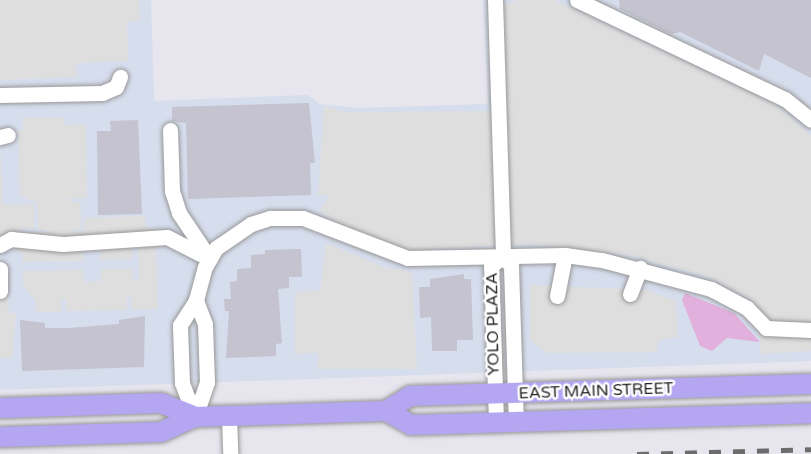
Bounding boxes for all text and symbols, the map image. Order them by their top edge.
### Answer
street label: YOLO PLAZA [483,272,503,376]
street label: EAST MAIN STREET [518,379,674,403]

